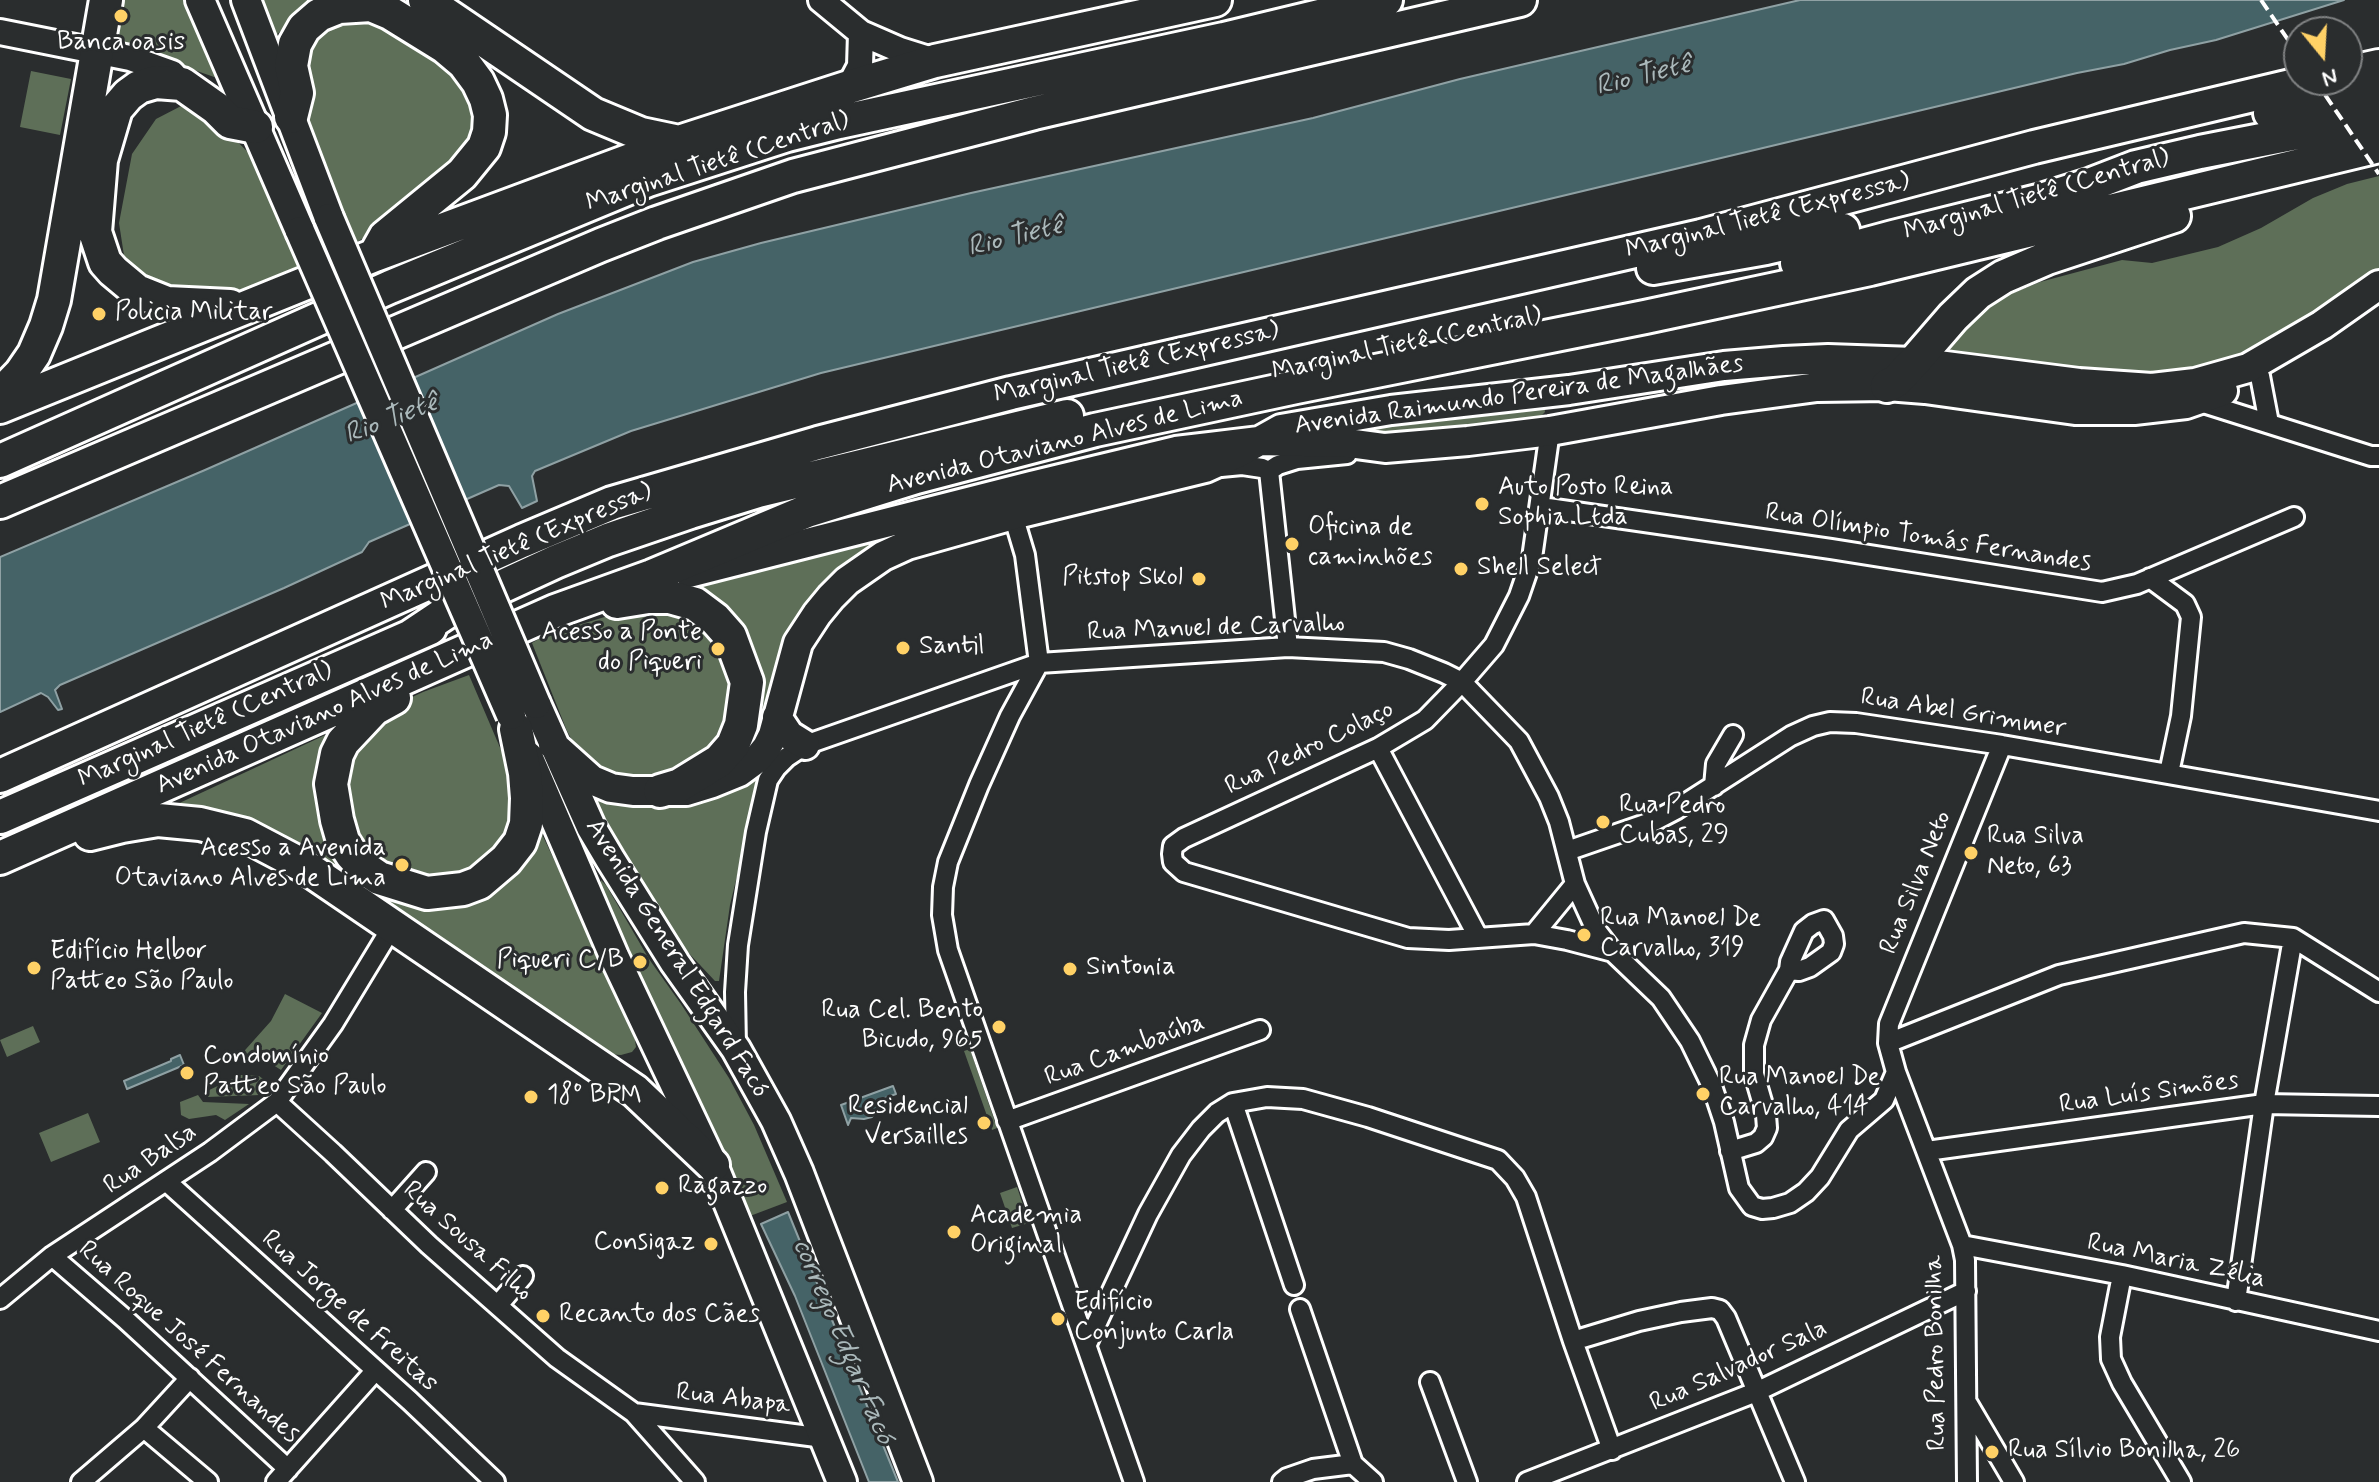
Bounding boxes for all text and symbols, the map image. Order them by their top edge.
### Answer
marker: Banca oasis [112,7,130,25]
north arrow [2283,16,2363,96]
place label: Banca oasis [57,28,185,60]
water label: Rio Tietê [1592,49,1696,105]
text: N [2319,61,2341,93]
street label: Marginal Tietê (Central) [582,106,854,220]
street label: Marginal Tietê (Central) [1901,143,2173,249]
street label: Marginal Tietê (Expressa) [1623,167,1913,267]
water label: Rio Tietê [964,210,1068,266]
place label: Policia Militar [115,298,273,330]
street label: Marginal Tietê (Central) [1269,301,1545,389]
marker: Policia Militar [90,305,108,323]
street label: Marginal Tietê (Expressa) [991,316,1283,412]
street label: Avenida Raimundo Pereira de Magalhães [1293,349,1745,443]
street label: Avenida Otaviano Alves de Lima [884,384,1246,502]
water label: Rio Tietê [340,387,444,453]
place label: Auto Posto Reina Sophia Ltda [1498,473,1673,534]
street label: Marginal Tietê (Expressa) [377,477,657,619]
marker: Auto Posto Reina Sophia Ltda [1473,495,1491,513]
street label: Rua Olímpio Tomás Fernandes [1763,498,2093,580]
place label: Oficina de caminhões [1308,513,1433,574]
marker: Oficina de caminhões [1283,535,1301,553]
place label: Shell Select [1477,553,1602,585]
marker: Shell Select [1452,560,1470,578]
place label: Pitstop Skol [1062,563,1183,595]
marker: Pitstop Skol [1190,570,1208,588]
street label: Rua Manuel de Carvalho [1086,609,1346,649]
place label: Acesso a Ponte do Piqueri [542,618,702,680]
street label: Avenida Otaviano Alves de Lima [152,625,498,803]
place label: Santil [919,632,984,664]
marker: Santil [894,639,912,657]
marker: Acesso a Ponte do Piqueri [709,640,727,658]
street label: Marginal Tietê (Central) [74,656,338,796]
street label: Rua Abel Grimmer [1858,682,2068,746]
street label: Rua Pedro Colaço [1221,695,1399,803]
place label: Rua Pedro Cubas, 29 [1619,791,1729,852]
street label: Rua Silva Neto [1874,807,1960,959]
marker: Rua Pedro Cubas, 29 [1594,813,1612,831]
street label: Avenida General Edgard Facó [577,814,775,1104]
place label: Rua Silva Neto, 63 [1987,822,2084,884]
place label: Acesso a Avenida Otaviano Alves de Lima [114,834,386,896]
marker: Rua Silva Neto, 63 [1962,844,1980,862]
marker: Acesso a Avenida Otaviano Alves de Lima [393,856,411,874]
place label: Rua Manoel De Carvalho, 319 [1600,904,1761,966]
marker: Rua Manoel De Carvalho, 319 [1575,926,1593,944]
place label: Edifício Helbor Patteo São Paulo [50,937,233,998]
place label: Piqueri C/B [497,946,624,978]
marker: Piqueri C/B [631,953,649,971]
place label: Sintonia [1086,953,1176,985]
marker: Edifício Helbor Patteo São Paulo [25,959,43,977]
marker: Sintonia [1061,960,1079,978]
place label: Rua Cel. Bento Bicudo, 965 [821,996,983,1058]
street label: Rua Cambaúba [1041,1008,1209,1094]
marker: Rua Cel. Bento Bicudo, 965 [990,1018,1008,1036]
place label: Condomínio Patteo São Paulo [203,1042,386,1104]
place label: Rua Manoel De Carvalho, 414 [1719,1063,1880,1124]
marker: Condomínio Patteo São Paulo [178,1064,196,1082]
street label: Rua Luís Simões [2057,1066,2241,1122]
place label: 18º BPM [547,1081,642,1113]
marker: Rua Manoel De Carvalho, 414 [1694,1085,1712,1103]
marker: 18º BPM [522,1088,540,1106]
place label: Residencial Versailles [848,1092,968,1154]
marker: Residencial Versailles [975,1114,993,1132]
street label: Rua Balsa [98,1118,204,1202]
place label: Ragazzo [678,1172,767,1204]
street label: Rua Sousa Filho [395,1175,539,1309]
marker: Ragazzo [653,1179,671,1197]
place label: Academia Original [970,1201,1082,1262]
marker: Academia Original [945,1223,963,1241]
street label: Rua Jorge de Freitas [254,1224,444,1400]
place label: Consigaz [594,1228,695,1260]
street label: Rua Maria Zélia [2084,1228,2268,1296]
water label: corrego Edgar Facó [784,1234,900,1450]
street label: Rua Roque José Fernandes [71,1235,305,1451]
marker: Consigaz [702,1235,720,1253]
street label: Rua Pedro Bonilha [1920,1255,1954,1451]
place label: Edifício Conjunto Carla [1074,1288,1234,1350]
place label: Recanto dos Cães [559,1300,760,1332]
marker: Recanto dos Cães [534,1307,552,1325]
marker: Edifício Conjunto Carla [1049,1310,1067,1328]
street label: Rua Salvador Sala [1645,1314,1833,1420]
street label: Rua Abapa [674,1378,792,1422]
place label: Rua Sílvio Bonilha, 26 [2008,1436,2240,1468]
marker: Rua Sílvio Bonilha, 26 [1983,1443,2001,1461]

